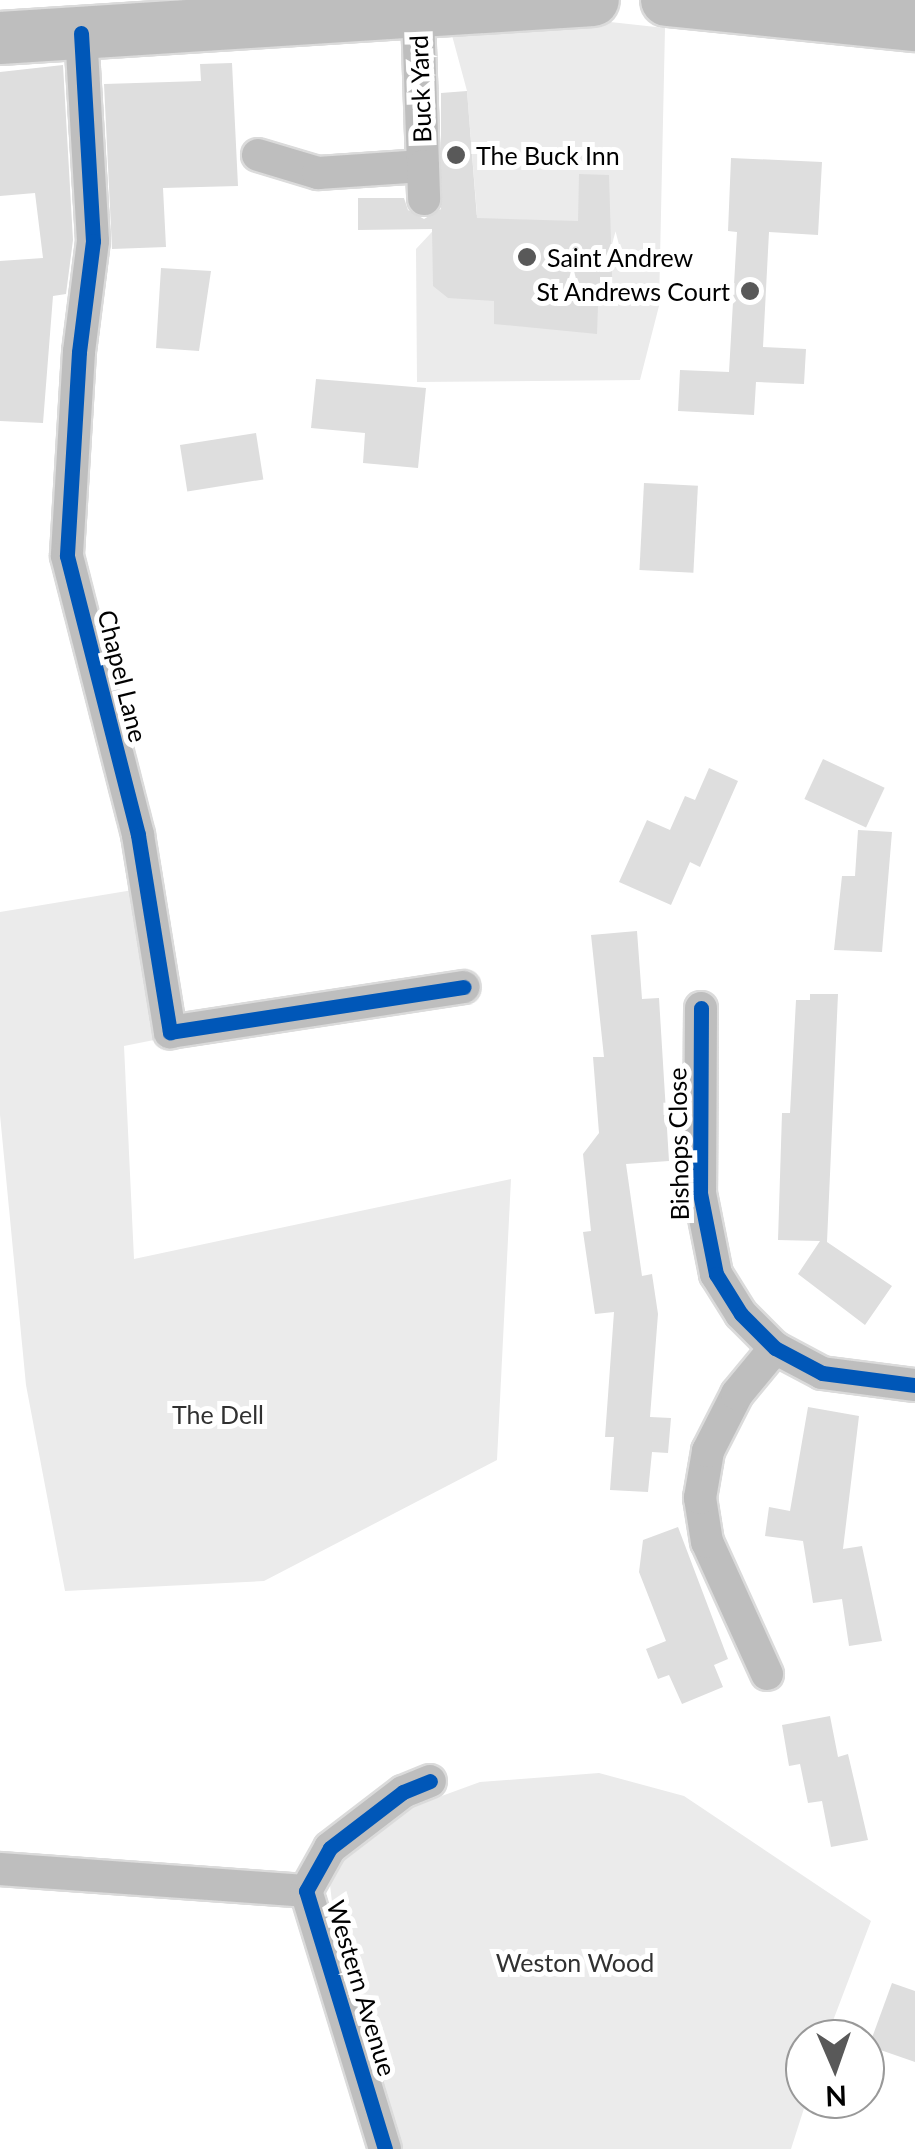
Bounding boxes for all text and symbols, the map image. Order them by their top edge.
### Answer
street label: Buck Yard [403,34,437,144]
place label: The Buck Inn [476,140,620,170]
marker: The Buck Inn [445,144,467,166]
place label: Saint Andrew [547,242,694,272]
marker: Saint Andrew [516,246,538,268]
place label: St Andrews Court [536,276,730,306]
marker: St Andrews Court [739,280,761,302]
street label: Chapel Lane [92,607,154,745]
street label: Bishops Close [662,1067,694,1221]
park label: The Dell [172,1399,264,1429]
street label: Western Avenue [321,1896,403,2080]
park label: Weston Wood [496,1947,654,1977]
north arrow [785,2019,885,2119]
text: N [825,2080,847,2114]

